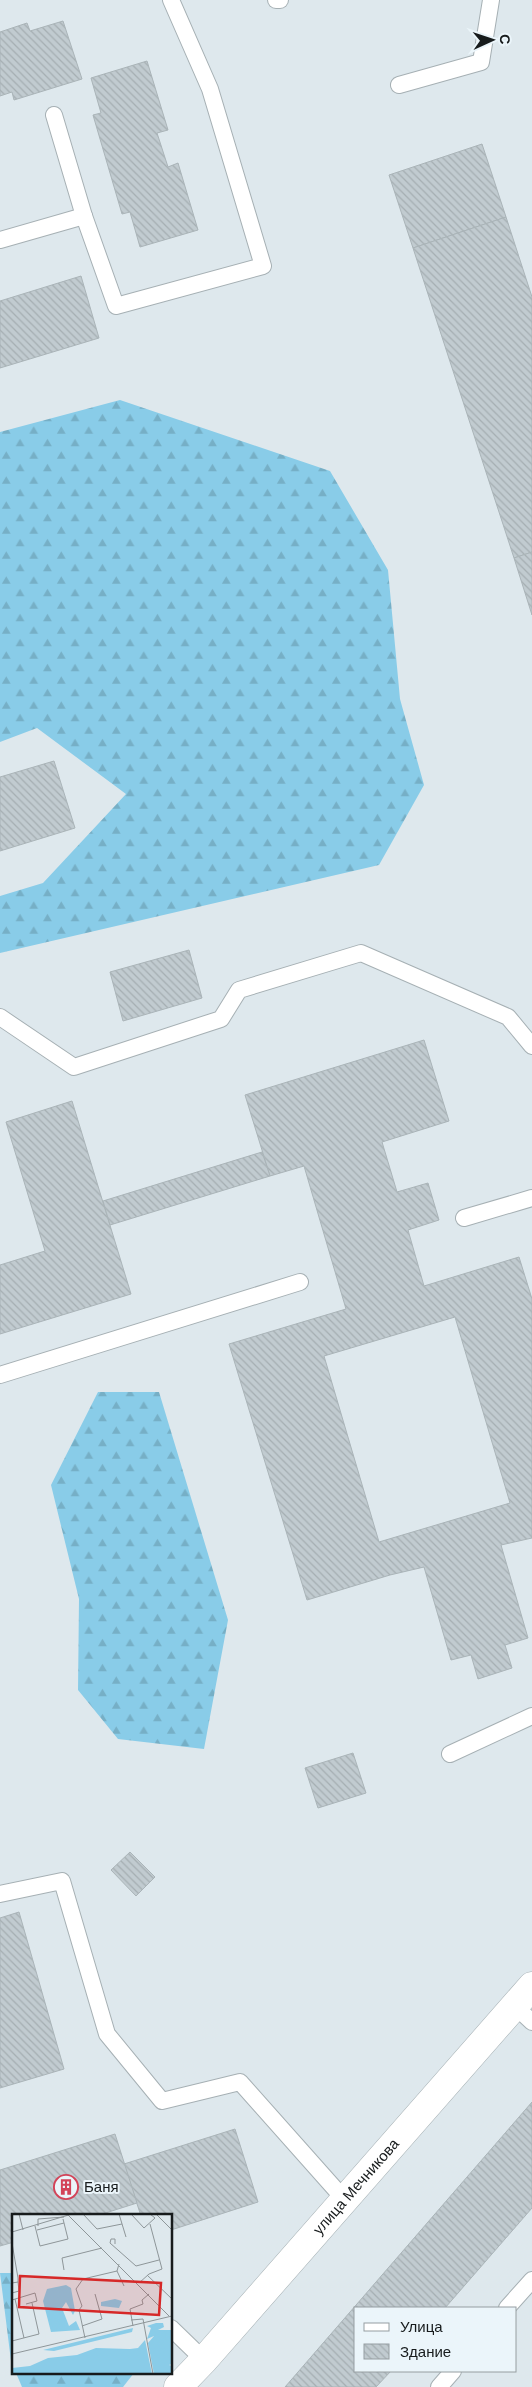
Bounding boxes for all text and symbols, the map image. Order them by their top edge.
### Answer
north arrow [467,15,517,65]
text: С [496,34,514,45]
street label: улица Мечникова [308,2134,404,2239]
building icon: Баня [53,2174,79,2200]
place label: Баня [84,2177,119,2197]
inset map [12,2214,172,2374]
legend [354,2307,517,2372]
text: Улица [400,2317,443,2337]
text: Здание [400,2342,451,2362]

